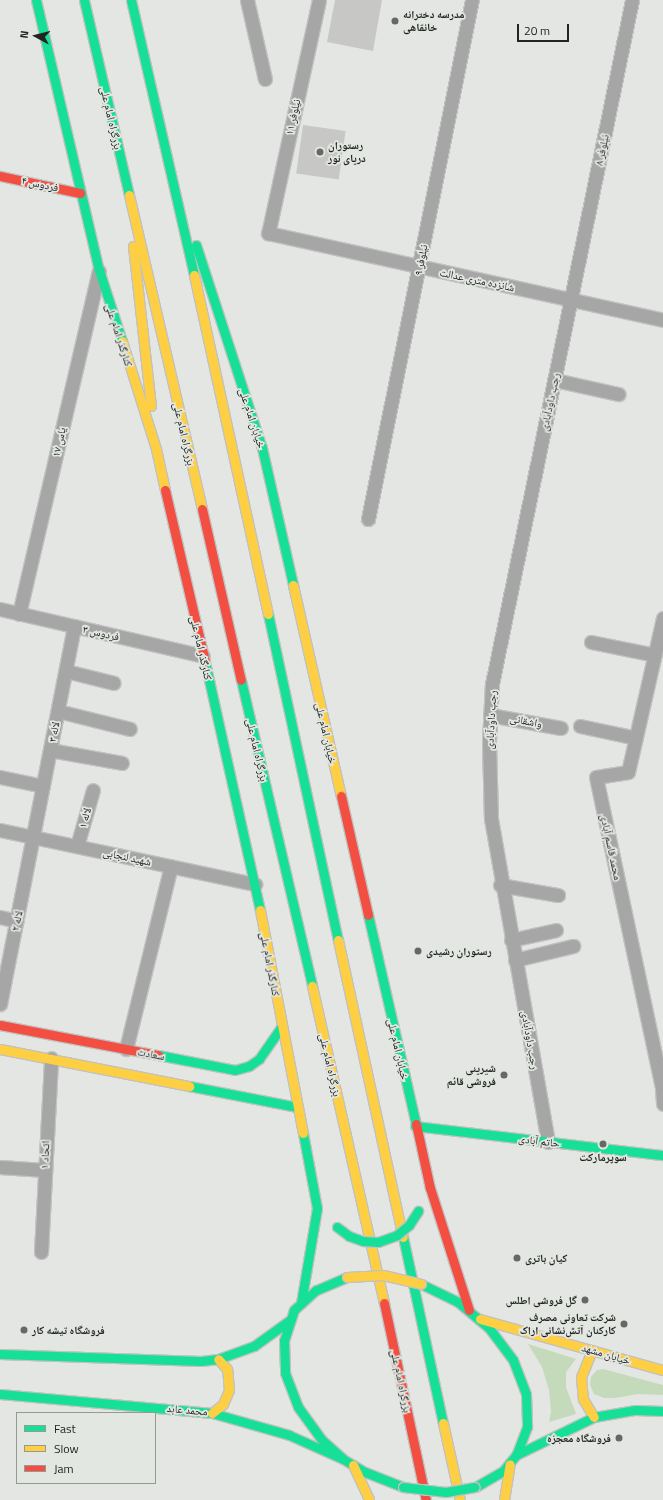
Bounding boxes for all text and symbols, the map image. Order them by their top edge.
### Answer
place label: مدرسه دخترانه خانقاهی [403,8,464,34]
north arrow [16,16,56,56]
marker: مدرسه دخترانه خانقاهی [390,16,400,26]
scale bar [519,16,571,42]
text: 20 m [524,21,550,40]
text: N [16,30,32,39]
street label: بزرگراه امام علی [97,85,125,151]
street label: نیلوفر ۱۱ [283,98,303,136]
street label: نیلوفر ۸ [592,133,612,167]
place label: رستوران دریای نور [328,139,366,165]
marker: رستوران دریای نور [315,147,325,157]
street label: فردوس ۴ [20,174,60,194]
street label: نیلوفر ۹ [412,243,430,277]
street label: شانزده متری عدالت [438,266,516,294]
street label: کنارگذر امام علی [103,302,135,368]
street label: رجب داودآبادی [537,372,563,432]
street label: خیابان امام علی [236,386,268,450]
street label: بزرگراه امام علی [170,401,198,467]
street label: یاس ۱۷ [49,426,69,458]
street label: کنارگذر امام علی [187,615,215,681]
street label: فردوس ۳ [81,622,121,644]
street label: رجب داودآبادی [483,690,499,750]
street label: خیابان امام علی [313,701,339,765]
street label: واشقانی [509,711,543,731]
street label: بزرگراه امام علی [243,717,271,783]
street label: لاله ۳ [46,721,62,743]
street label: لاله ۱ [76,806,94,830]
street label: محمد قاسم آبادی [598,813,624,881]
street label: شهید لنجابی [102,845,152,869]
street label: لاله ۲ [9,910,25,932]
street label: کنارگذر امام علی [257,931,283,997]
place label: رستوران رشیدی [426,944,492,958]
marker: رستوران رشیدی [413,946,423,956]
street label: رجب داودآبادی [518,1010,542,1070]
street label: خیابان امام علی [385,1017,411,1081]
street label: بزرگراه امام علی [316,1032,344,1098]
street label: سعادت [136,1045,166,1063]
place label: شیرینی فروشی قائم [447,1062,496,1088]
marker: شیرینی فروشی قائم [499,1070,509,1080]
street label: حاتم آبادی [518,1132,560,1150]
marker: سوپرمارکت [598,1139,608,1149]
street label: اتحاد ۱ [38,1140,52,1170]
place label: سوپرمارکت [579,1150,627,1164]
place label: کیان باتری [525,1251,567,1265]
marker: کیان باتری [512,1253,522,1263]
place label: گل فروشی اطلس [506,1293,577,1307]
marker: گل فروشی اطلس [580,1295,590,1305]
place label: شرکت تعاونی مصرف کارکنان آتش‌نشانی اراک [520,1311,616,1337]
marker: شرکت تعاونی مصرف کارکنان آتش‌نشانی اراک [619,1319,629,1329]
place label: فروشگاه تیشه کار [32,1323,105,1337]
marker: فروشگاه تیشه کار [19,1325,29,1335]
street label: خیابان مشهد [580,1341,632,1367]
street label: بزرگراه امام علی [388,1348,414,1414]
street label: محمد عابد [166,1402,208,1418]
legend [16,1412,156,1484]
text: Fast [54,1419,76,1438]
place label: فروشگاه معجزه [547,1431,611,1445]
marker: فروشگاه معجزه [614,1433,624,1443]
text: Slow [54,1439,79,1458]
text: Jam [54,1459,74,1478]

